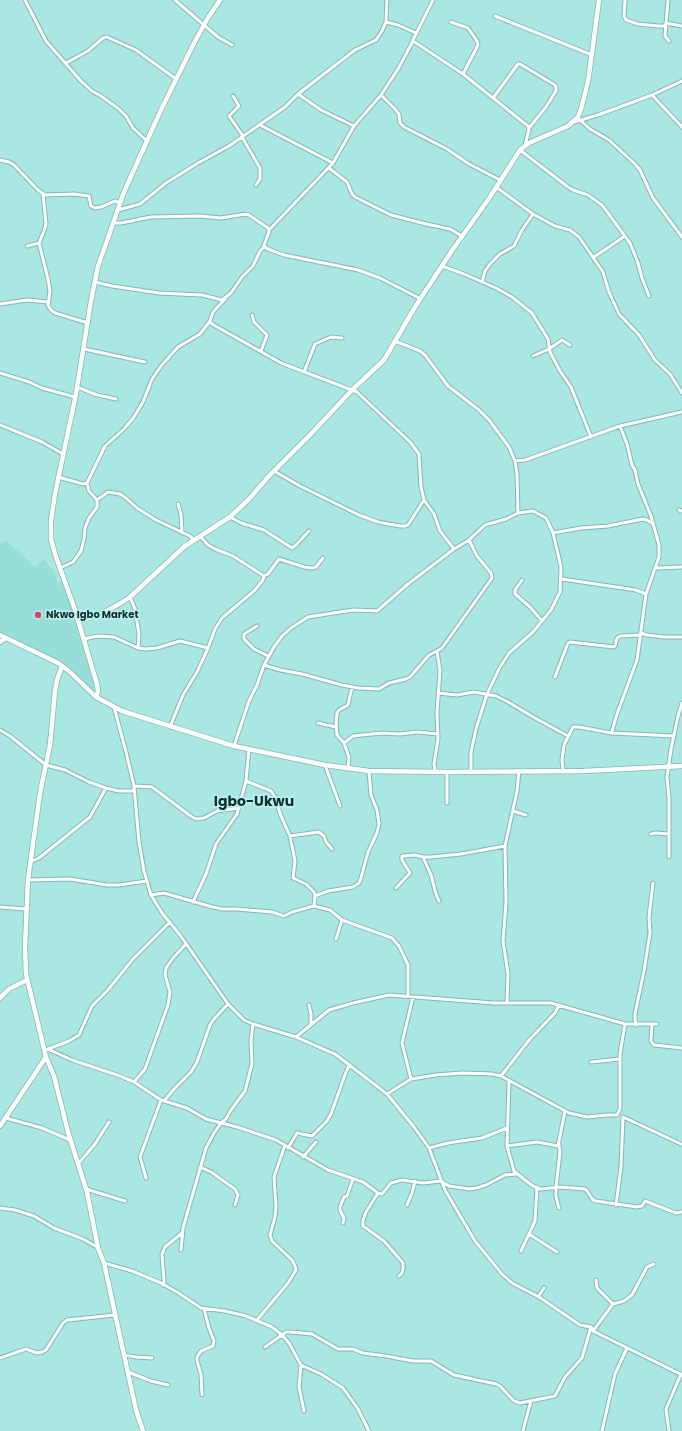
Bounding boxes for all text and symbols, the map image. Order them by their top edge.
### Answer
place label: Nkwo Igbo Market [46,609,139,621]
marker: Nkwo Igbo Market [33,610,43,620]
district label: Igbo-Ukwu [214,794,294,810]

